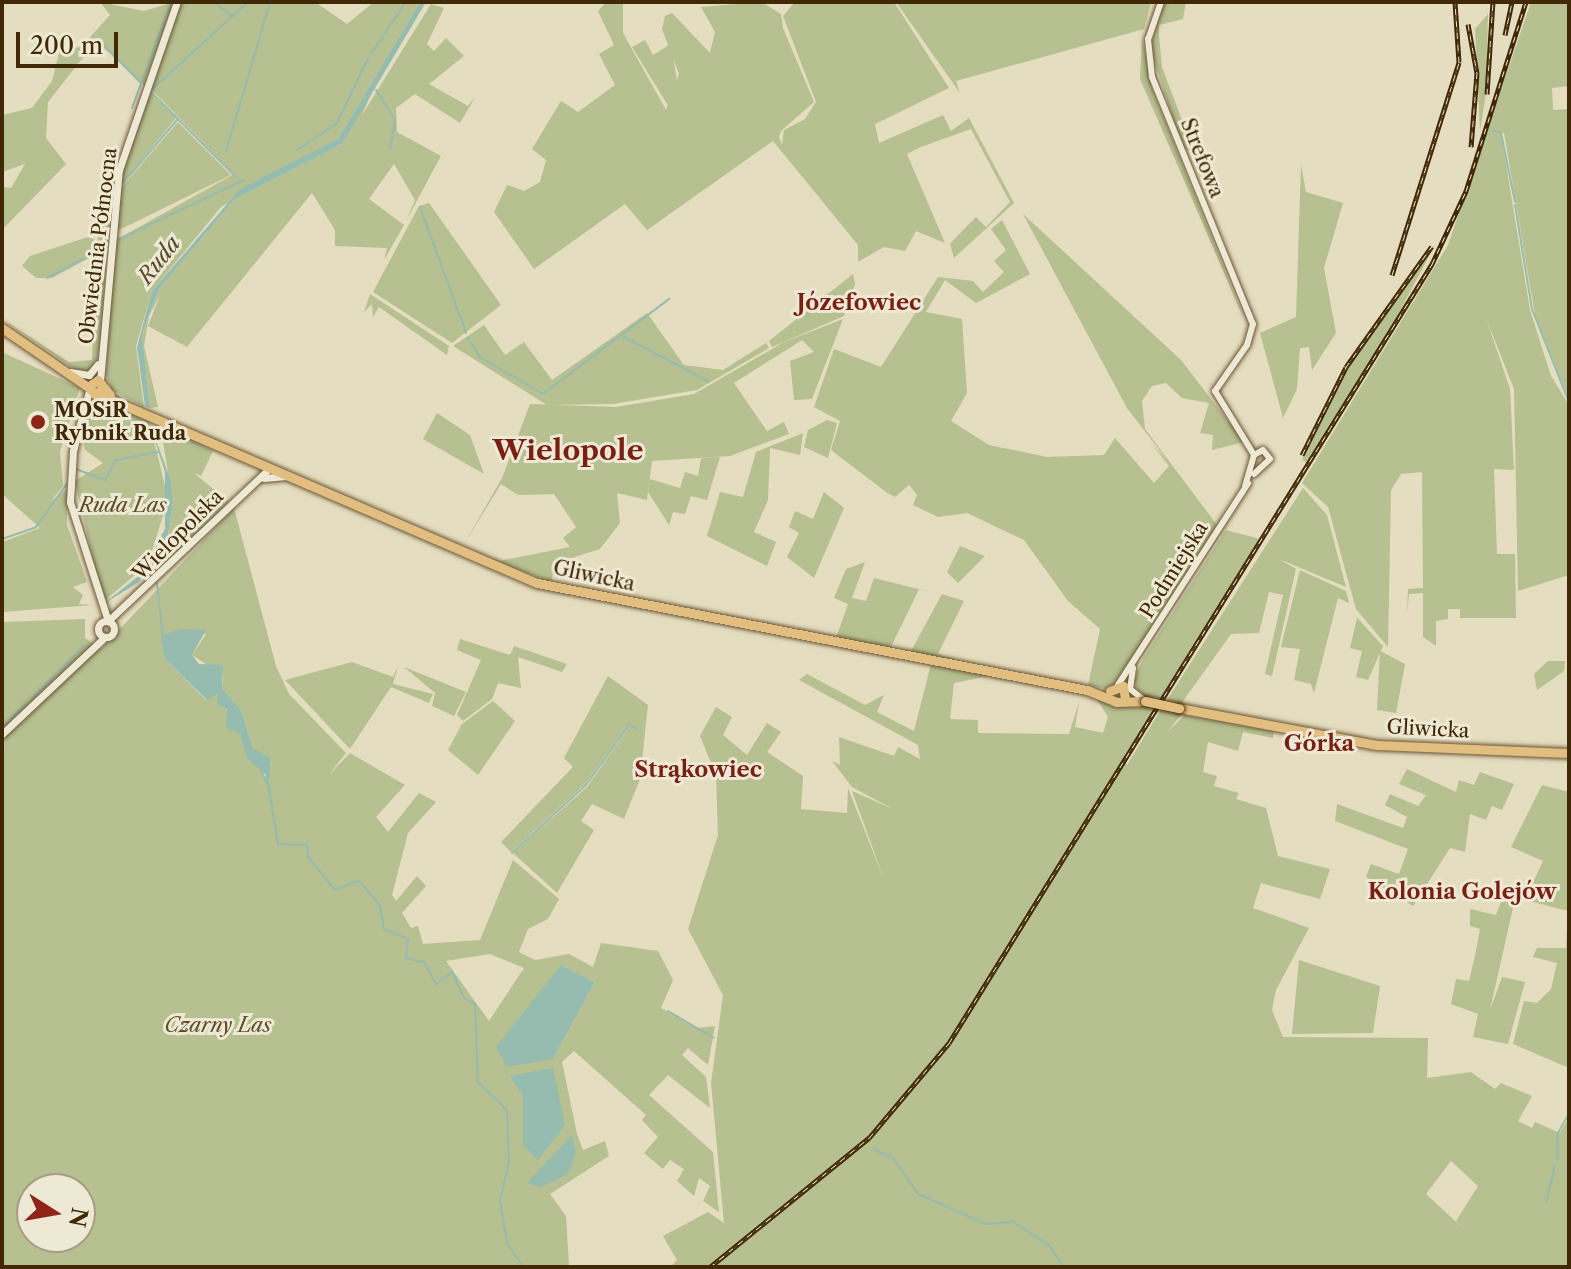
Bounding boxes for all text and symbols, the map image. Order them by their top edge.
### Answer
scale bar [20,16,122,66]
text: 200 m [30,31,103,60]
street label: Strefowa [1175,115,1229,201]
street label: Obwiednia Północna [74,146,122,346]
water label: Ruda [132,231,186,289]
district label: Józefowiec [797,290,921,316]
place label: MOSiR Rybnik Ruda [54,398,187,445]
marker: MOSiR Rybnik Ruda [29,413,47,431]
district label: Wielopole [493,433,643,467]
street label: Wielopolska [128,485,228,585]
park label: Ruda Las [79,493,167,517]
street label: Podmiejska [1135,517,1213,623]
street label: Gliwicka [551,556,637,596]
street label: Gliwicka [1386,715,1470,743]
district label: Górka [1284,731,1354,757]
district label: Strąkowiec [634,757,762,783]
district label: Kolonia Golejów [1368,879,1556,905]
park label: Czarny Las [164,1013,272,1037]
north arrow [16,1173,96,1253]
text: N [63,1205,93,1229]

